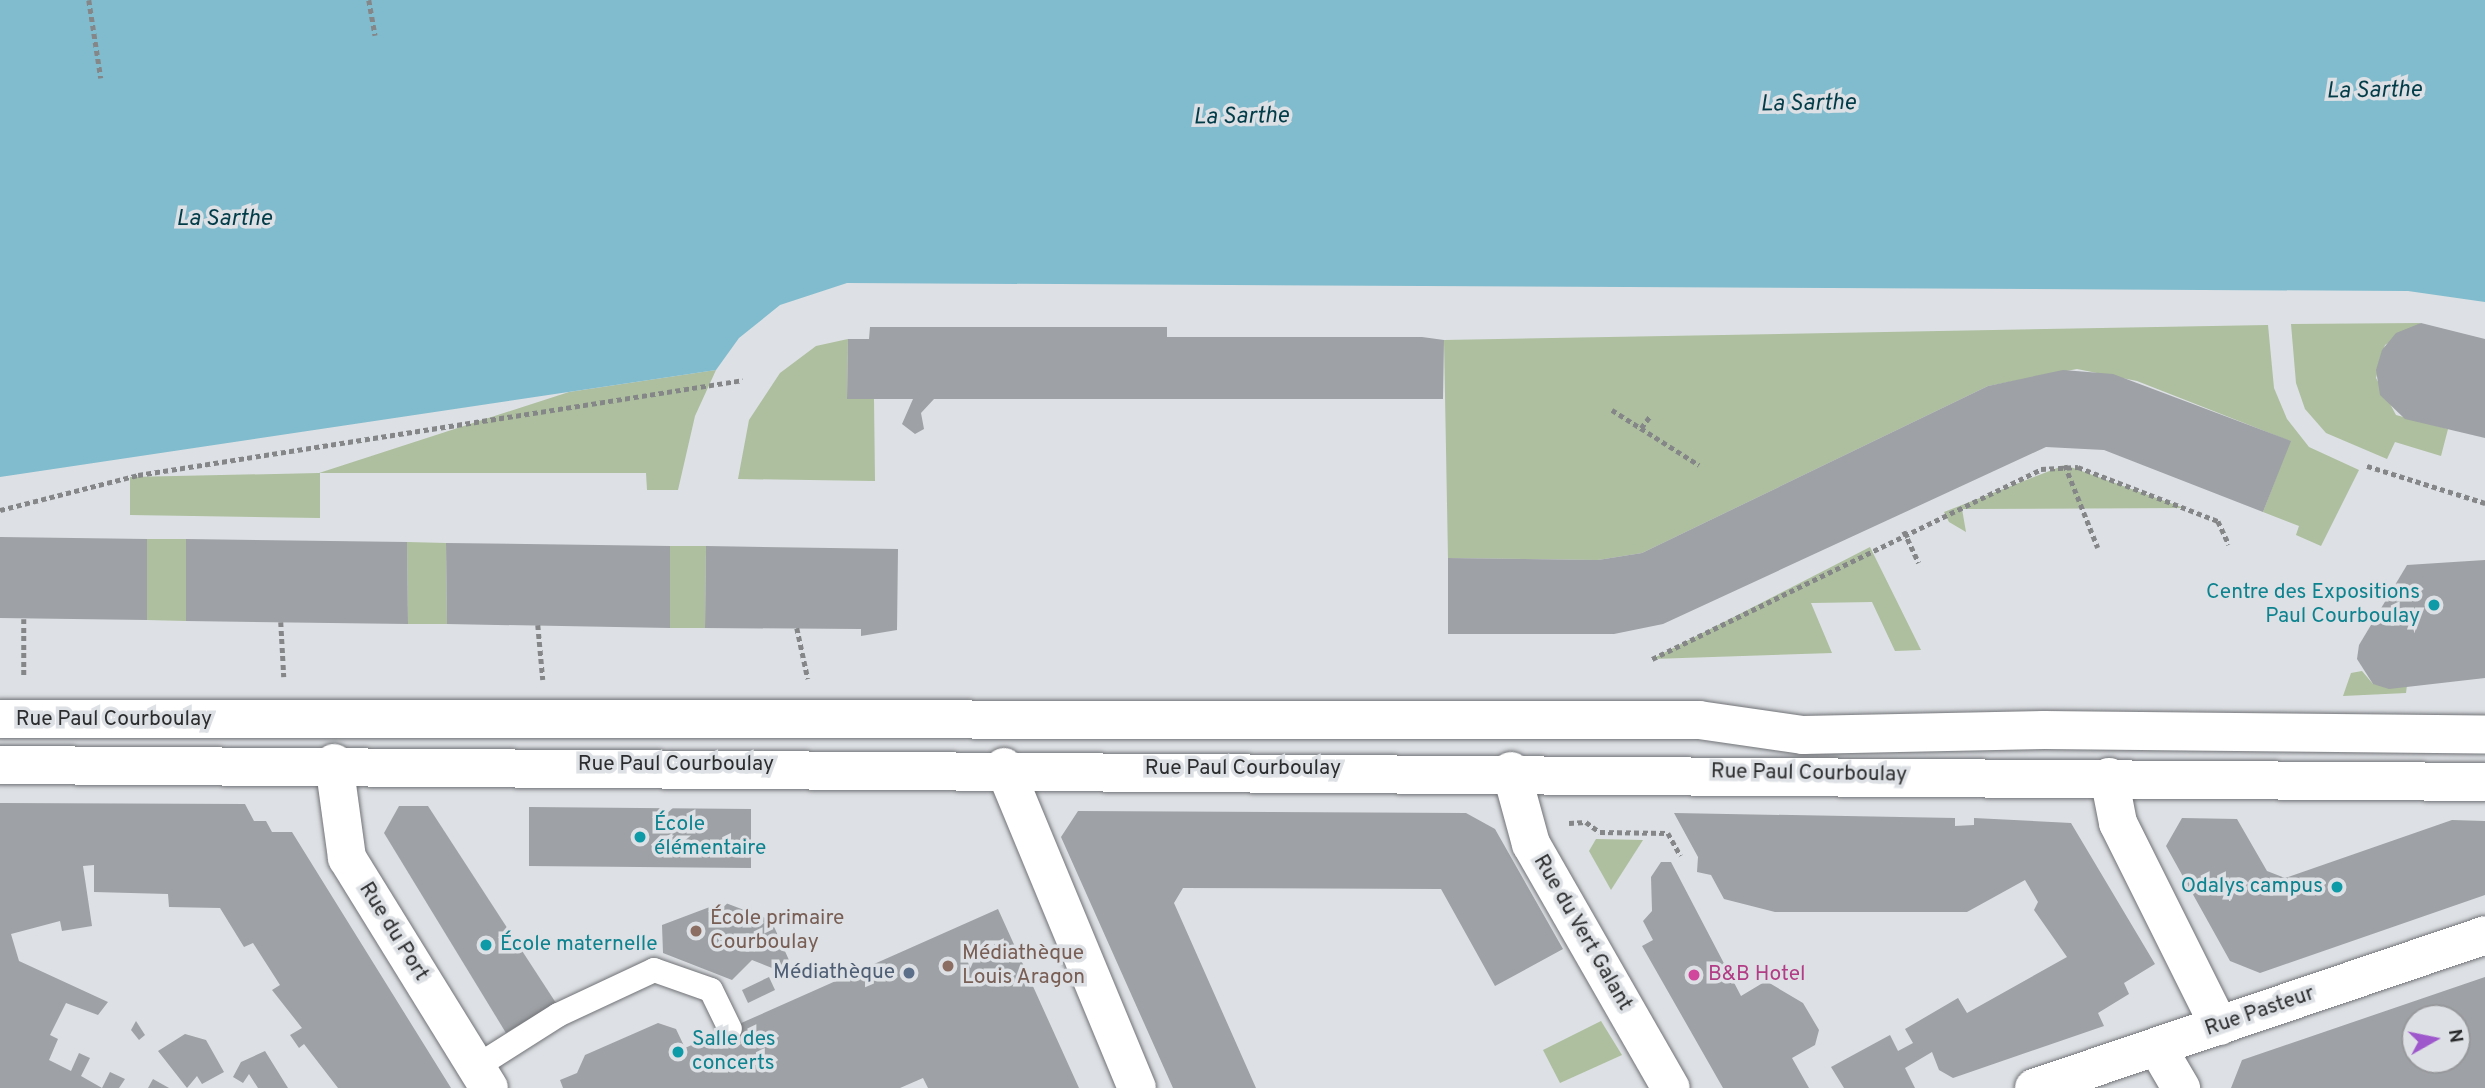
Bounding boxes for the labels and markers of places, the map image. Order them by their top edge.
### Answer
place label: Centre des Expositions Paul Courboulay [2206,580,2420,630]
marker: Centre des Expositions Paul Courboulay [2426,597,2442,613]
place label: École élémentaire [654,812,766,862]
marker: École élémentaire [632,829,648,845]
place label: Odalys campus [2181,874,2323,900]
marker: Odalys campus [2329,879,2345,895]
place label: École primaire Courboulay [710,906,844,956]
marker: École primaire Courboulay [688,923,704,939]
place label: École maternelle [500,932,658,958]
marker: École maternelle [478,937,494,953]
place label: Médiathèque Louis Aragon [962,941,1086,991]
marker: Médiathèque Louis Aragon [940,958,956,974]
place label: Médiathèque [773,960,895,986]
place label: B&B Hotel [1708,962,1805,988]
marker: Médiathèque [901,965,917,981]
marker: B&B Hotel [1686,967,1702,983]
place label: Salle des concerts [692,1027,776,1077]
marker: Salle des concerts [670,1044,686,1060]

